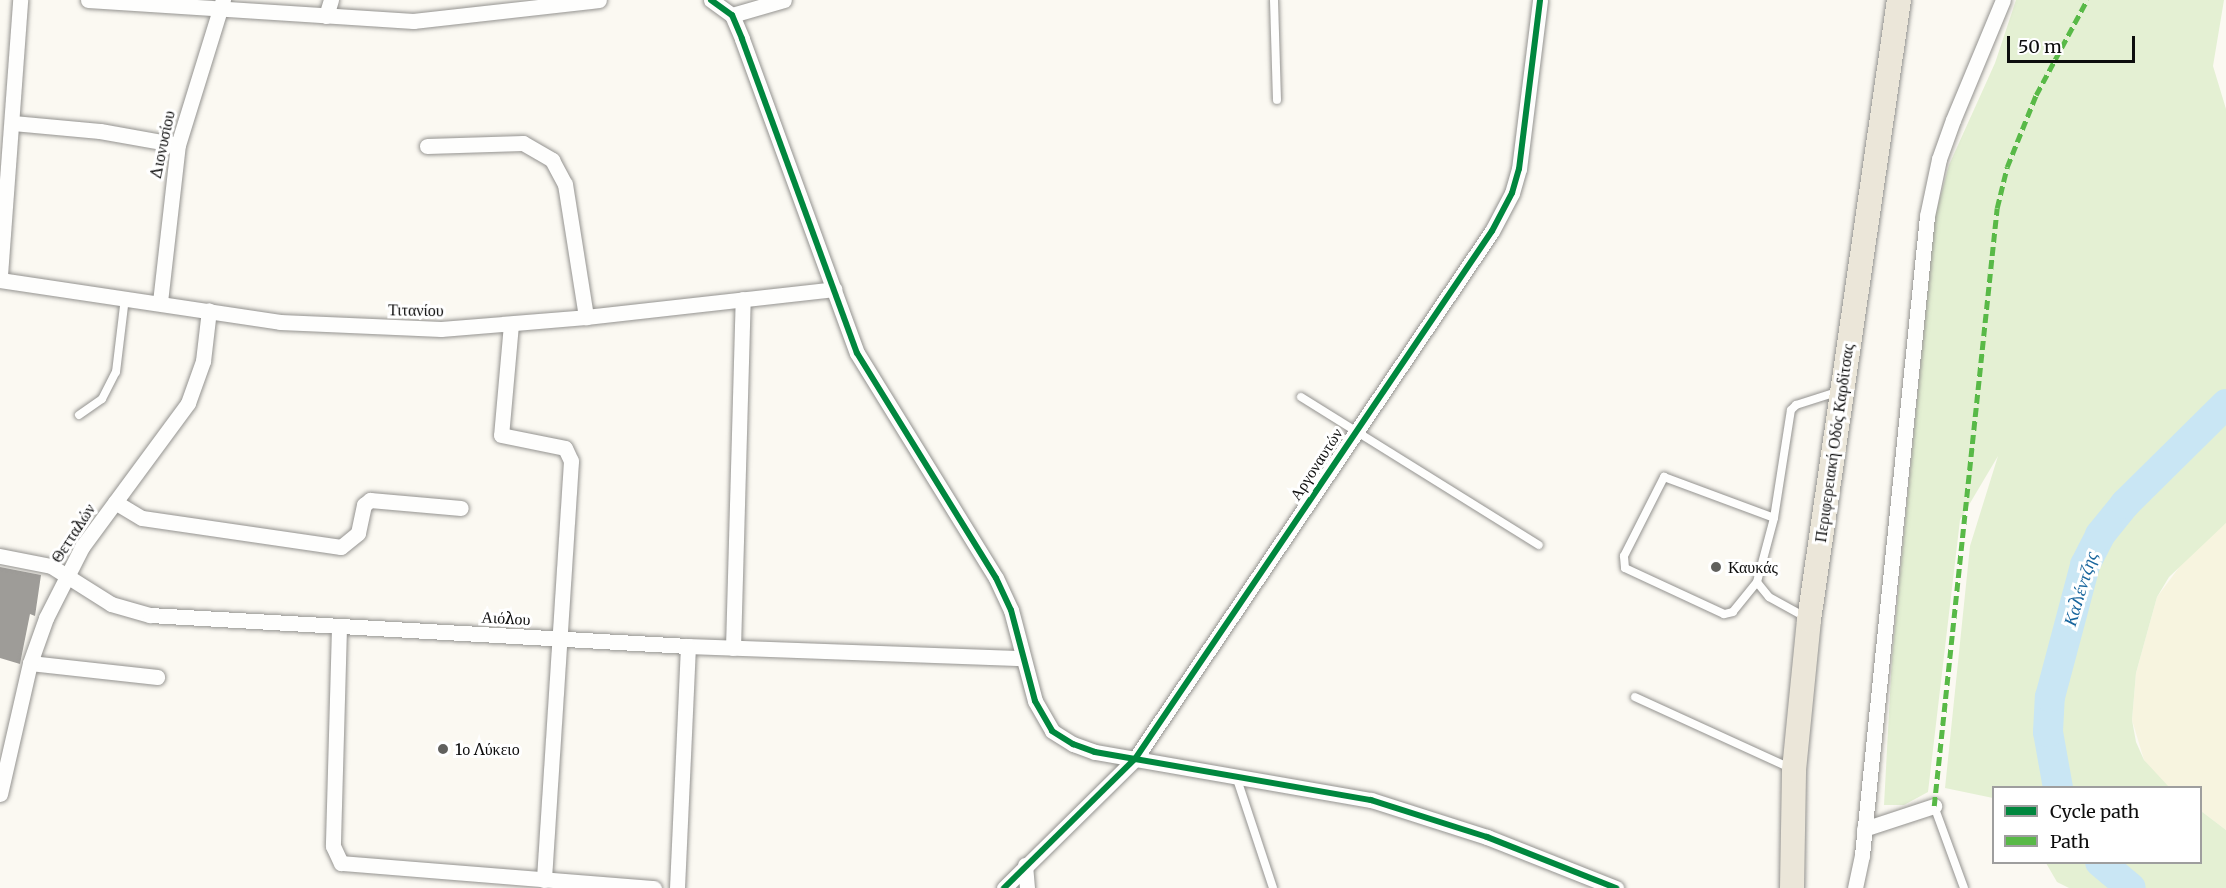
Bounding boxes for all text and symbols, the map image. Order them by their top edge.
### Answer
scale bar [2010,24,2138,62]
text: 50 m [2018,35,2062,58]
street label: Διονυσίου [145,109,179,181]
street label: Τιτανίου [388,300,444,320]
street label: Περιφερειακή Οδός Καρδίτσας [1811,342,1857,544]
street label: Αργοναυτών [1286,424,1346,504]
street label: Θετταλών [47,500,99,566]
water label: Καλέντζης [2059,549,2103,629]
place label: Καυκάς [1728,557,1778,577]
marker: Καυκάς [1709,560,1723,574]
street label: Αιόλου [481,607,531,629]
place label: 1ο Λύκειο [455,739,520,759]
marker: 1ο Λύκειο [436,742,450,756]
legend [1992,786,2202,864]
text: Cycle path [2050,800,2139,823]
text: Path [2050,830,2090,853]

